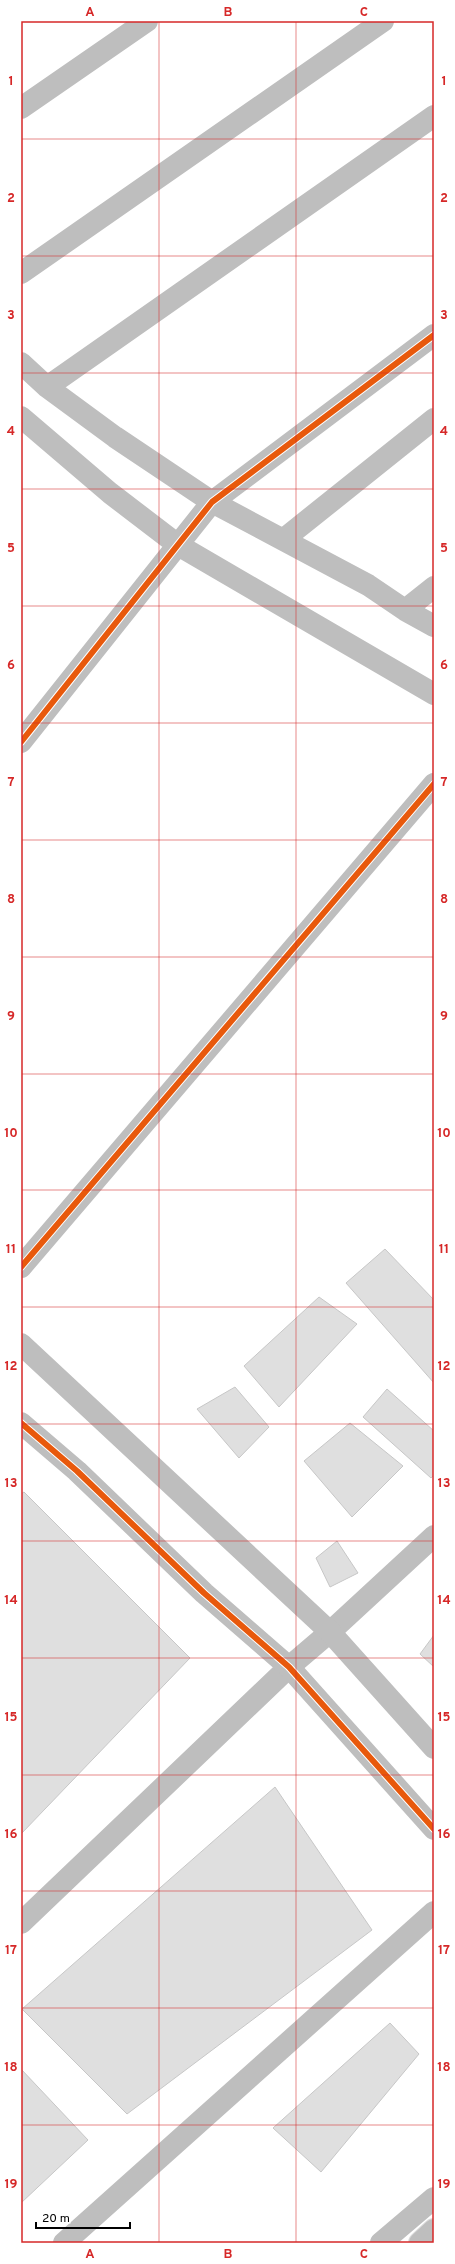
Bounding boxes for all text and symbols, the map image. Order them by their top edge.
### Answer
text: A [85,5,95,21]
text: B [224,5,233,21]
text: C [360,5,368,21]
text: 1 [8,74,14,90]
text: 1 [441,74,447,90]
text: 2 [7,191,15,207]
text: 2 [440,191,448,207]
text: 3 [7,308,15,324]
text: 3 [440,308,448,324]
text: 4 [7,424,15,440]
text: 4 [440,424,448,440]
text: 5 [7,541,15,557]
text: 5 [440,541,448,557]
text: 6 [7,658,15,674]
text: 6 [440,658,448,674]
text: 7 [8,775,15,791]
text: 7 [441,775,448,791]
text: 8 [7,892,15,908]
text: 8 [440,892,448,908]
text: 9 [7,1009,15,1025]
text: 9 [440,1009,448,1025]
text: 10 [4,1126,18,1142]
text: 10 [437,1126,451,1142]
text: 11 [6,1242,16,1258]
text: 11 [439,1242,449,1258]
text: 12 [4,1359,18,1375]
text: 12 [437,1359,451,1375]
text: 13 [5,1476,18,1492]
text: 13 [438,1476,451,1492]
text: 14 [4,1593,18,1609]
text: 14 [437,1593,451,1609]
text: 15 [4,1710,18,1726]
text: 15 [437,1710,451,1726]
text: 16 [4,1827,18,1843]
text: 16 [437,1827,451,1843]
text: 17 [5,1943,17,1959]
text: 17 [438,1943,450,1959]
text: 18 [4,2060,18,2076]
text: 18 [437,2060,451,2076]
text: 19 [4,2177,18,2193]
text: 19 [437,2177,451,2193]
scale bar [36,2204,130,2230]
text: 20 m [42,2211,70,2227]
text: A [85,2247,95,2263]
text: B [224,2247,233,2263]
text: C [360,2247,368,2263]

